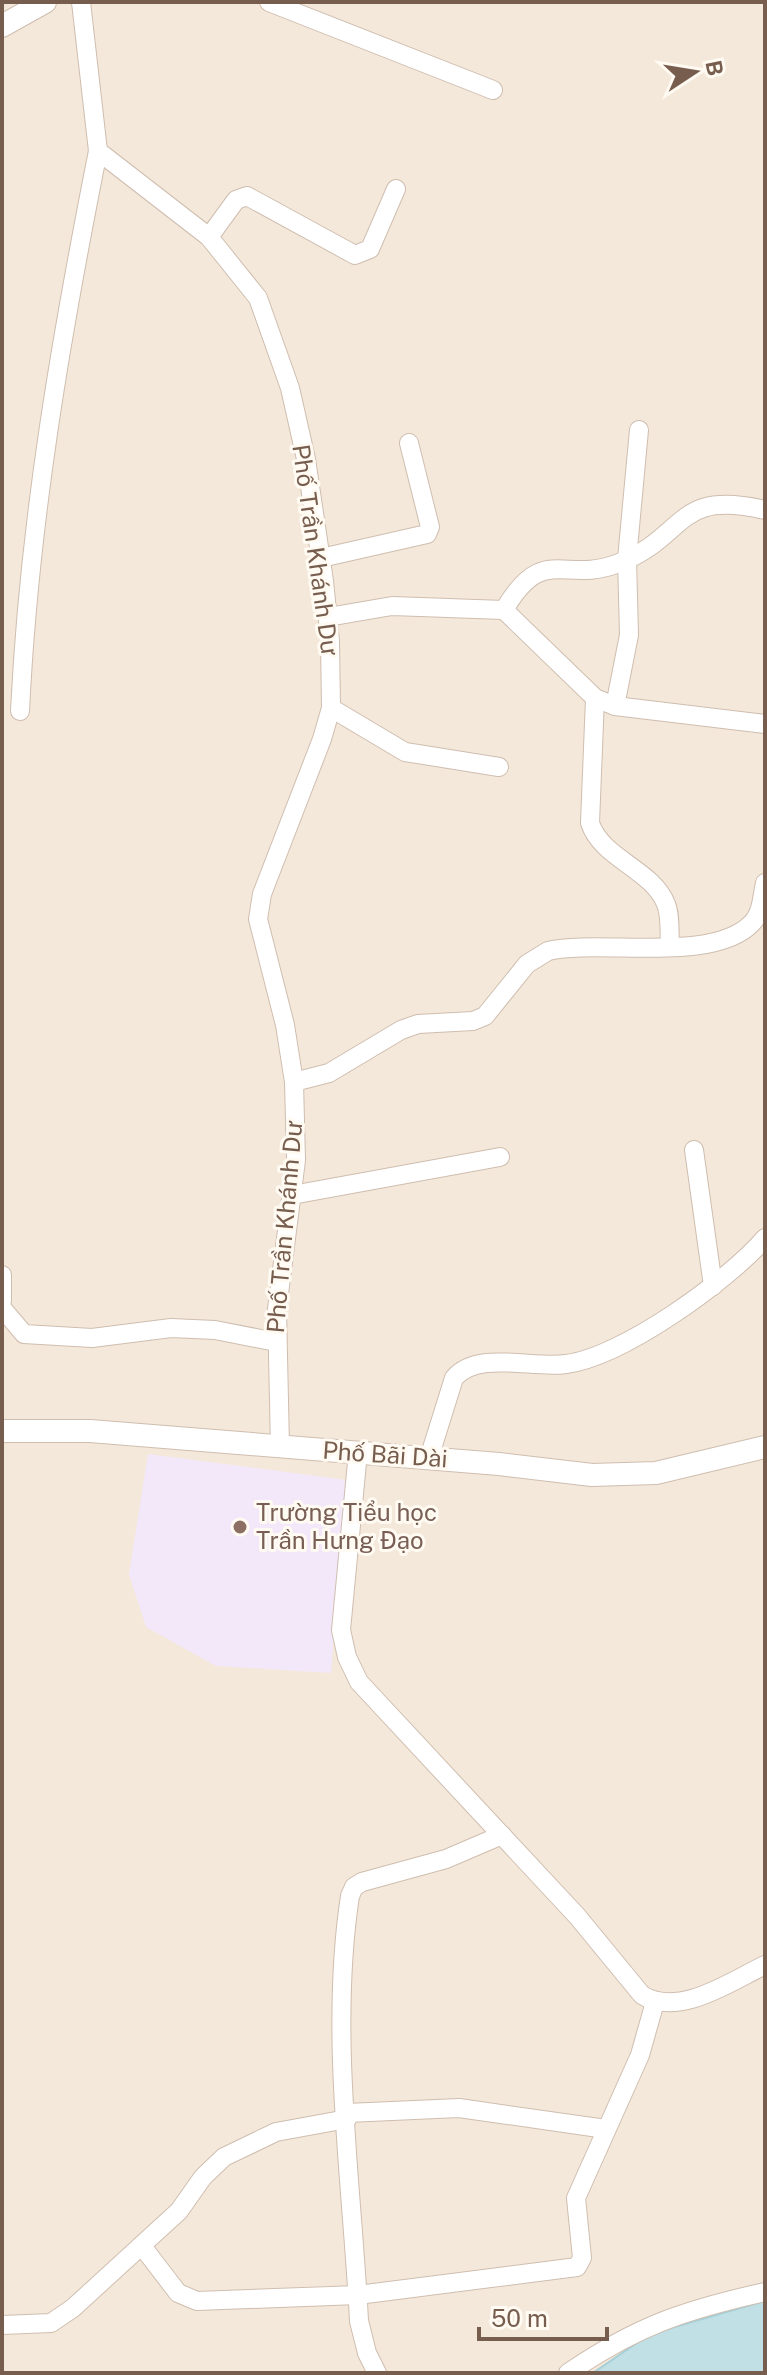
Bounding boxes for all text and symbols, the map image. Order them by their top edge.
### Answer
north arrow [655,32,735,112]
text: B [700,58,729,78]
street label: Phố Trần Khánh Dư [287,442,345,658]
street label: Phố Trần Khánh Dư [261,1119,307,1334]
street label: Phố Bãi Dài [322,1436,449,1472]
place label: Trường Tiểu học Trần Hưng Đạo [256,1498,437,1554]
marker: Trường Tiểu học Trần Hưng Đạo [231,1518,249,1536]
scale bar [479,2291,607,2341]
text: 50 m [491,2304,548,2332]

